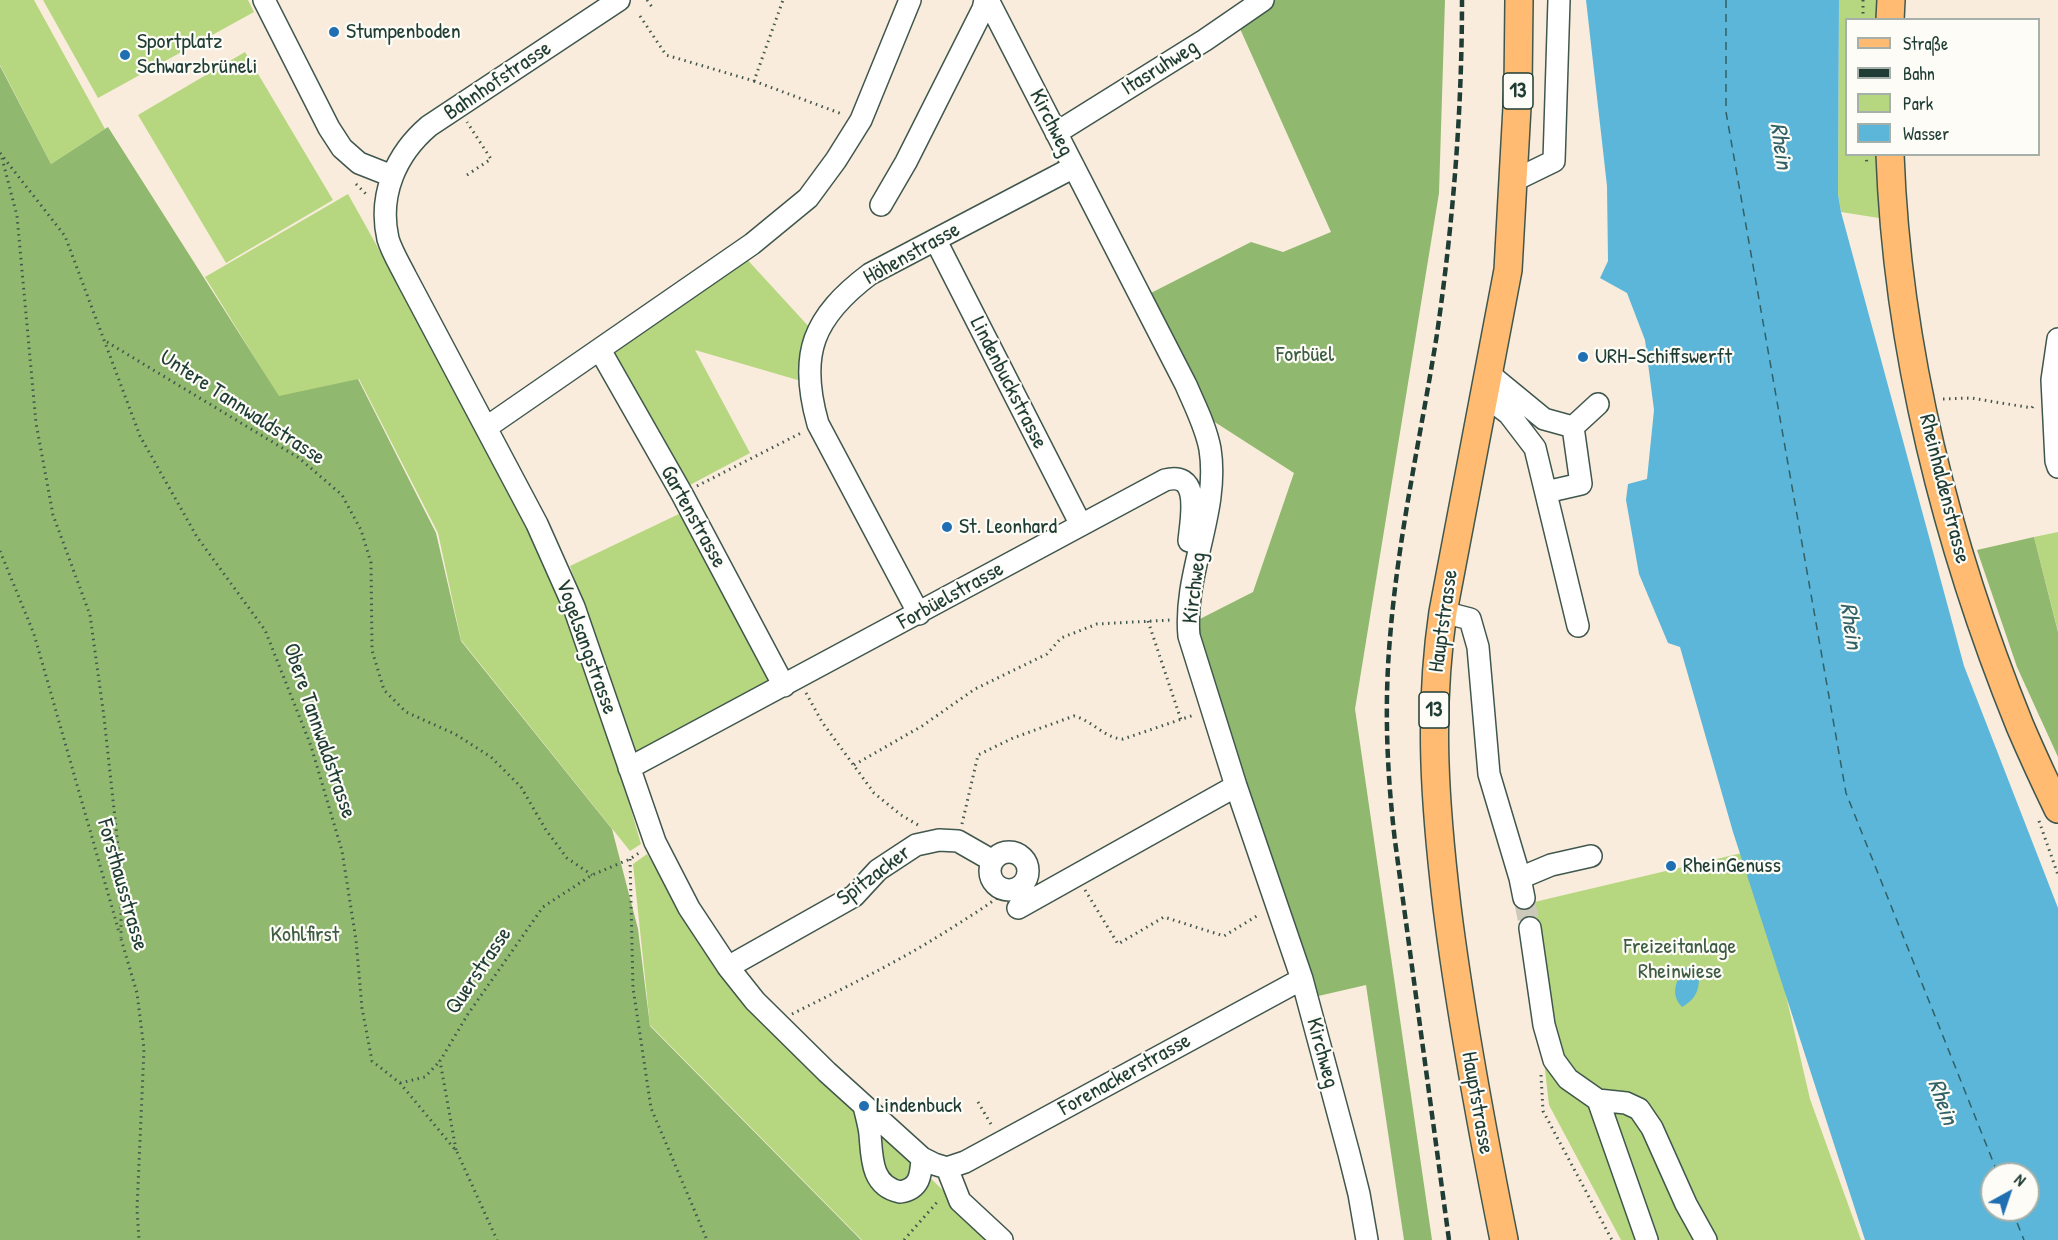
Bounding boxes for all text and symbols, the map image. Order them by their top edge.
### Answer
legend [1845,18,2040,156]
place label: Stumpenboden [346,19,461,45]
marker: Stumpenboden [327,25,341,39]
place label: Sportplatz Schwarzbrüneli [137,29,257,80]
text: Straße [1903,31,1948,56]
street label: Itasruhweg [1117,34,1203,102]
street label: Bahnhofstrasse [439,35,557,127]
marker: Sportplatz Schwarzbrüneli [118,48,132,62]
text: Bahn [1903,61,1935,86]
road number: 13 [1503,73,1533,109]
street label: Kirchweg [1023,85,1079,161]
text: Park [1903,91,1933,116]
water label: Rhein [1762,121,1798,171]
text: Wasser [1903,121,1949,146]
street label: Höhenstrasse [859,217,965,291]
street label: Lindenbuckstrasse [963,313,1053,453]
park label: Forbüel [1276,342,1334,368]
place label: URH-Schiffswerft [1595,344,1732,370]
street label: Untere Tannwaldstrasse [154,345,330,471]
marker: URH-Schiffswerft [1576,350,1590,364]
street label: Rheinhaldenstrasse [1913,412,1975,566]
street label: Gartenstrasse [654,461,732,573]
place label: St. Leonhard [959,514,1057,540]
marker: St. Leonhard [940,520,954,534]
street label: Kirchweg [1178,551,1212,625]
street label: Forbüelstrasse [893,556,1009,636]
street label: Hauptstrasse [1424,568,1464,674]
street label: Vogelsangstrasse [549,576,623,718]
water label: Rhein [1832,601,1868,651]
street label: Obere Tannwaldstrasse [277,640,361,822]
road number: 13 [1419,692,1449,728]
street label: Forsthausstrasse [91,816,153,954]
street label: Spitzacker [832,840,916,912]
place label: RheinGenuss [1683,853,1781,879]
marker: RheinGenuss [1664,859,1678,873]
park label: Kohlfirst [271,922,339,948]
street label: Querstrasse [440,922,518,1020]
park label: Freizeitanlage Rheinwiese [1624,934,1736,986]
street label: Kirchweg [1300,1015,1344,1091]
street label: Forenackerstrasse [1054,1028,1196,1122]
street label: Hauptstrasse [1455,1050,1499,1156]
water label: Rhein [1920,1075,1964,1129]
place label: Lindenbuck [876,1093,962,1119]
marker: Lindenbuck [857,1099,871,1113]
north arrow [1980,1162,2040,1222]
text: N [2010,1169,2031,1191]

